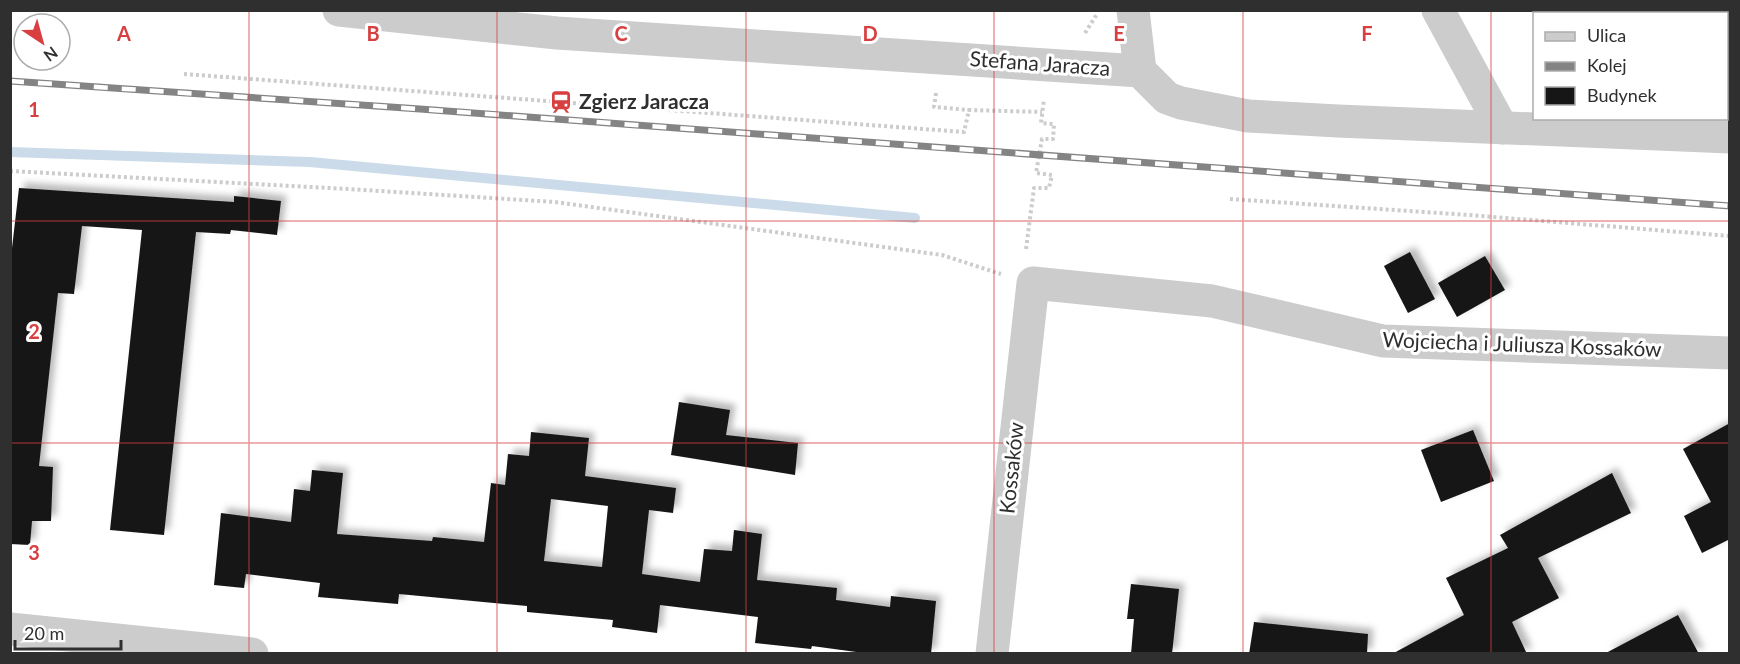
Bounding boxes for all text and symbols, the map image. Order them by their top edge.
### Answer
north arrow [12,12,72,72]
legend [1533,12,1728,120]
text: A [116,21,131,45]
text: B [366,21,380,45]
text: C [614,21,628,45]
text: D [862,21,878,45]
text: E [1113,21,1125,45]
text: F [1361,21,1373,45]
text: Ulica [1587,24,1626,46]
text: N [41,43,62,66]
street label: Stefana Jaracza [969,45,1111,80]
text: Kolej [1587,54,1627,76]
text: Budynek [1587,84,1657,106]
place label: Zgierz Jaracza [579,88,709,113]
station icon: Zgierz Jaracza [548,89,574,115]
text: 1 [28,97,40,121]
text: 2 [28,319,40,343]
street label: Wojciecha i Juliusza Kossaków [1382,326,1663,361]
street label: Kossaków [993,420,1028,515]
text: 3 [28,540,40,564]
scale bar [15,613,122,651]
text: 20 m [24,622,64,644]

